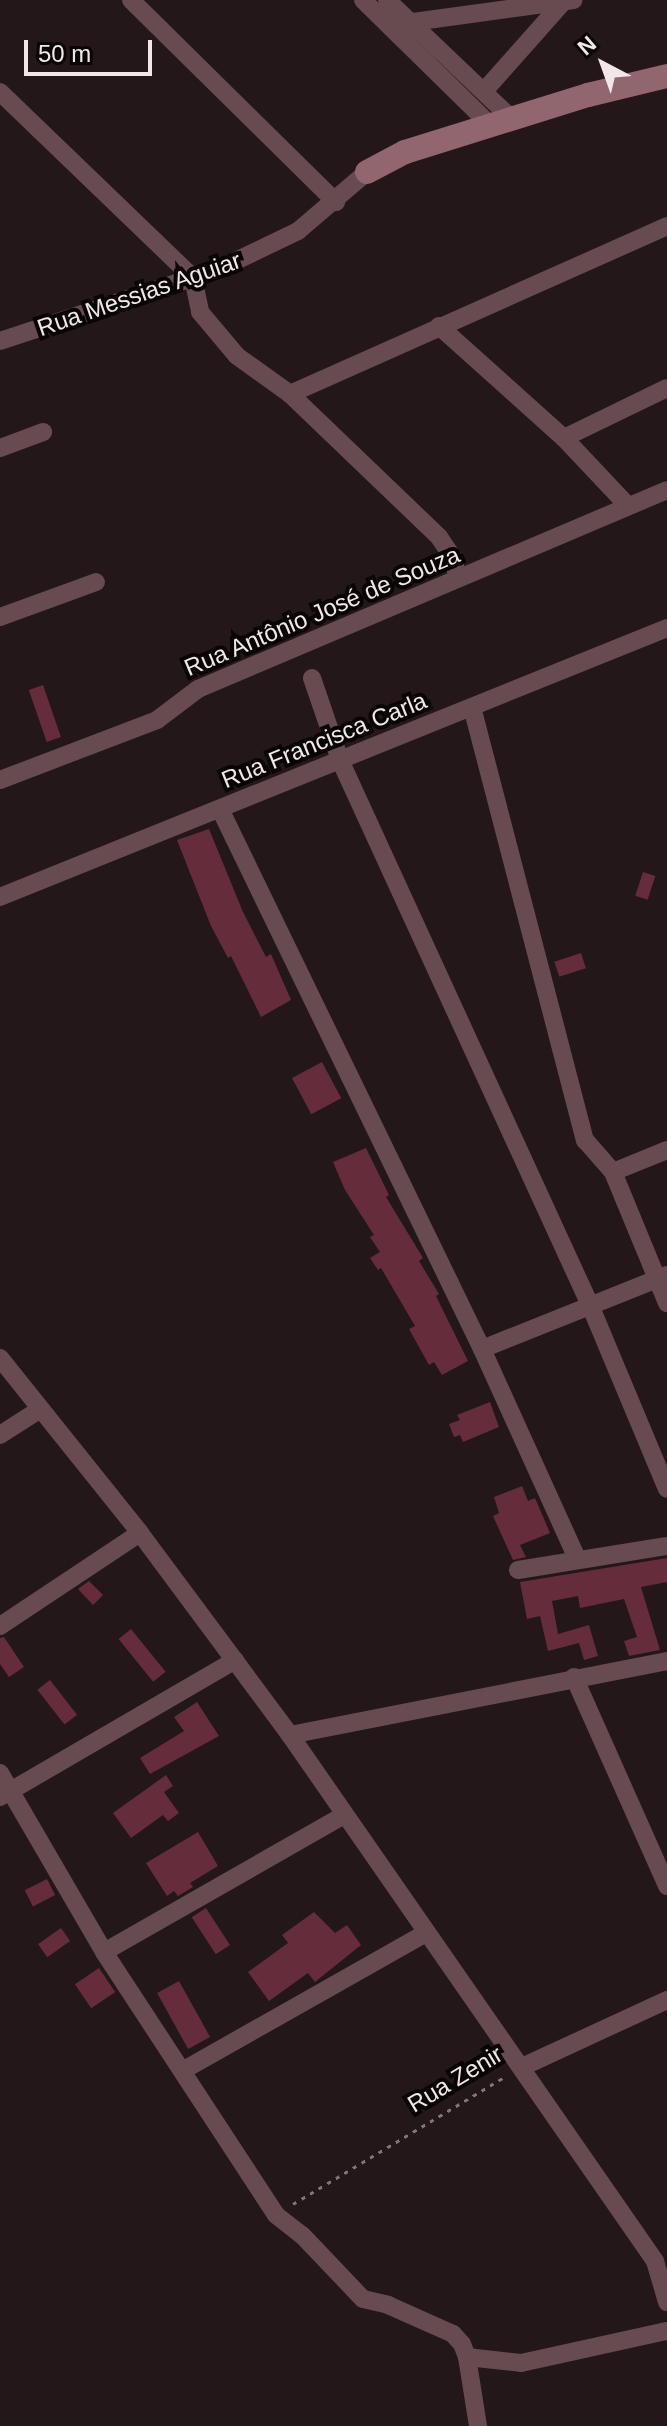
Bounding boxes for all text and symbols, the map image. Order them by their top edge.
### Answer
scale bar [28,24,156,74]
north arrow [563,24,643,104]
text: N [573,31,601,60]
text: 50 m [38,40,91,67]
street label: Rua Messias Aguiar [33,245,245,343]
street label: Rua Antônio José de Souza [179,540,465,682]
street label: Rua Francisca Carla [217,686,431,794]
street label: Rua Zenir [402,2040,508,2118]

